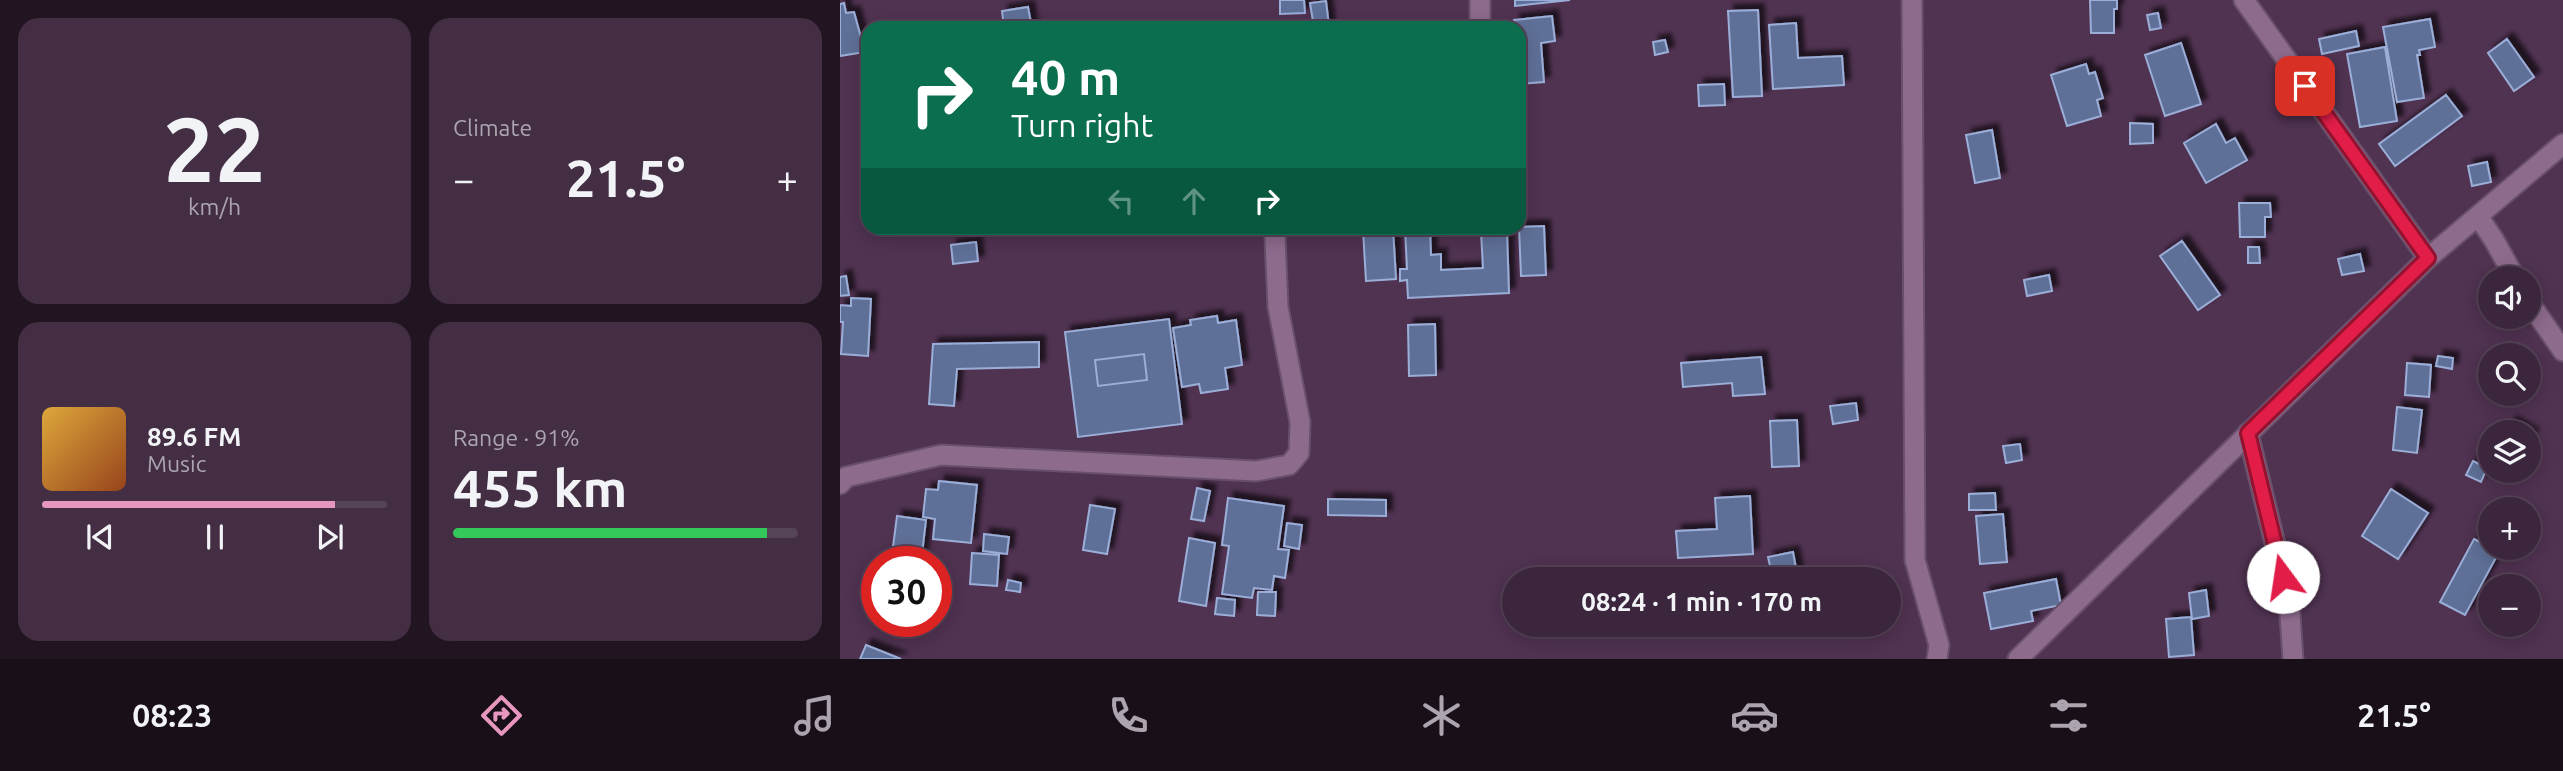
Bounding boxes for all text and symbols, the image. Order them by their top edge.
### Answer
icon: right [896,49,987,140]
text: 40 m [1011,49,1120,104]
pin [2275,56,2335,116]
icon: arrive [2286,67,2324,105]
text: 22 [163,97,266,199]
text: Turn right [1011,107,1153,143]
text: Climate [453,115,532,140]
text: 21.5° [566,149,685,207]
text: − [453,158,474,200]
text: + [777,158,798,200]
icon: left [1102,182,1140,220]
icon: ahead [1175,182,1213,220]
icon: right [1248,182,1286,220]
text: km/h [188,194,241,219]
map controls [2478,266,2541,637]
button: sound [2478,266,2541,329]
button: search [2478,343,2541,406]
button: layers [2478,420,2541,483]
text: 89.6 FM [147,422,241,451]
text: Range · 91% [453,425,580,450]
text: Music [147,451,206,476]
text: 455 km [453,459,627,517]
button: + [2478,497,2541,560]
icon: previous [81,518,119,556]
icon: pause [196,518,234,556]
icon: next [311,518,349,556]
position arrow [2246,540,2320,614]
speed limit sign: 30 [861,546,952,637]
button: − [2478,574,2541,637]
text: 08:24 · 1 min · 170 m [1581,587,1822,616]
icon: directions [477,691,526,740]
icon: music [790,691,839,740]
icon: phone [1104,691,1153,740]
icon: climate [1417,691,1466,740]
icon: car [1730,691,1779,740]
icon: filters [2044,691,2093,740]
text: 08:23 [132,697,212,733]
text: 21.5° [2357,697,2431,733]

